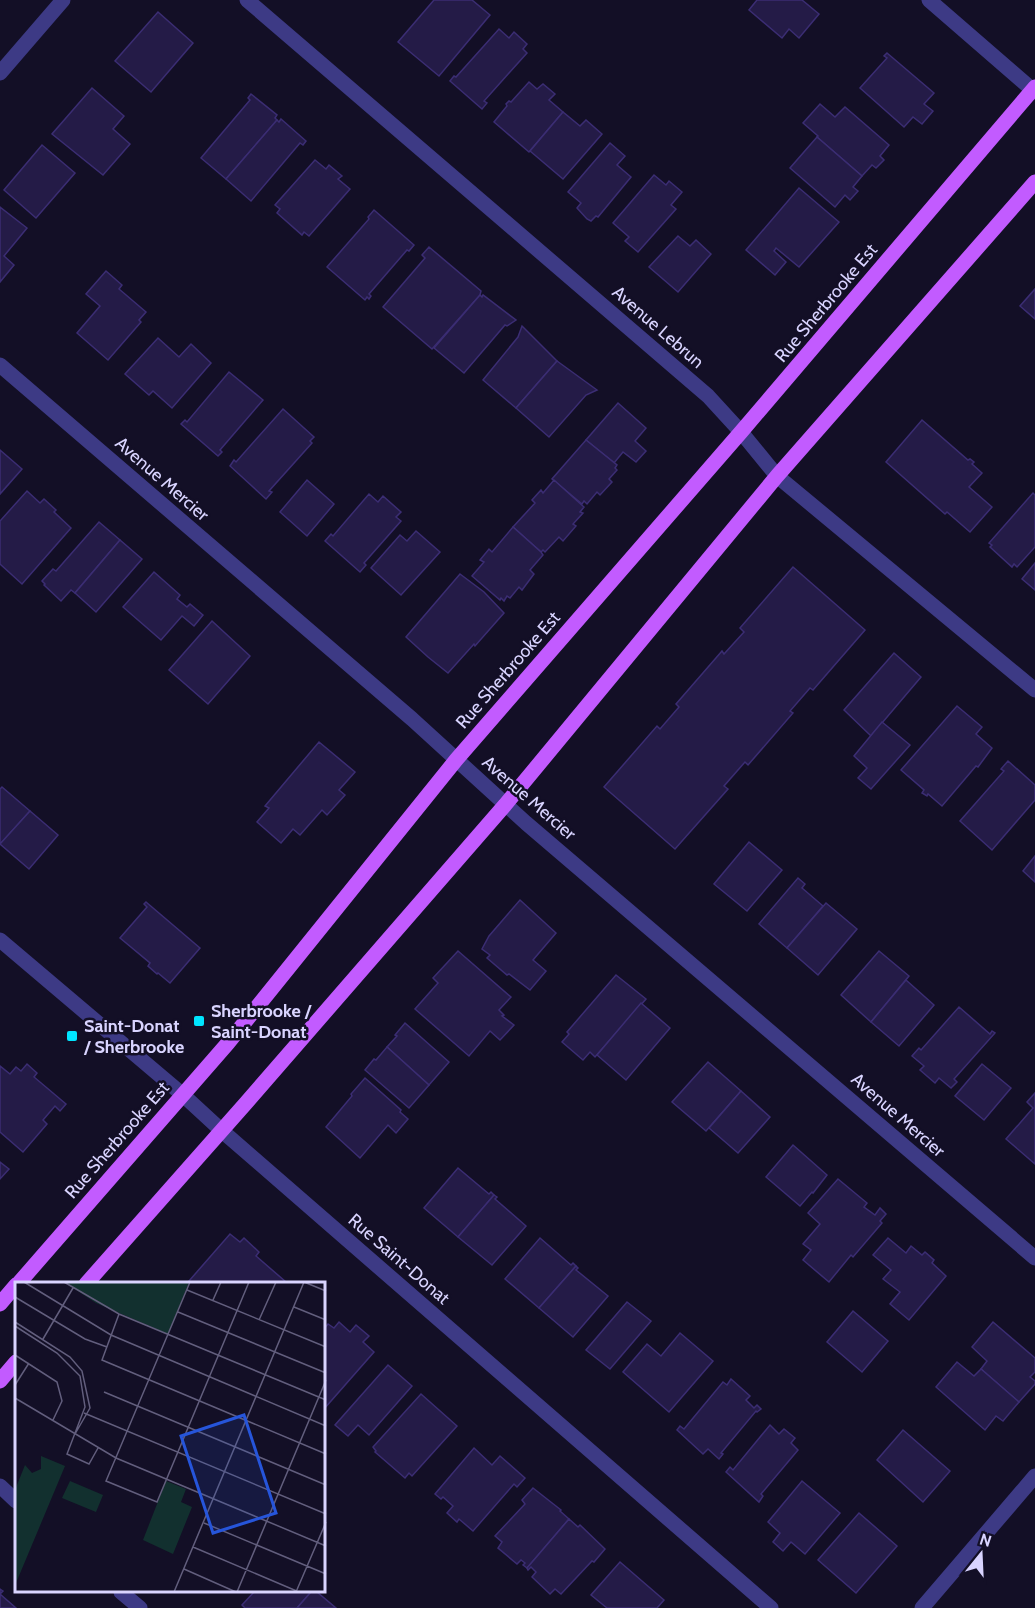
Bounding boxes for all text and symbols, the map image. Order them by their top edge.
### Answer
street label: Rue Sherbrooke Est [770,239,882,367]
street label: Avenue Lebrun [608,281,708,373]
street label: Avenue Mercier [111,432,214,526]
street label: Rue Sherbrooke Est [451,607,565,733]
street label: Avenue Mercier [478,751,581,845]
place label: Sherbrooke / Saint-Donat [211,1000,312,1043]
marker: Sherbrooke / Saint-Donat [192,1014,206,1028]
place label: Saint-Donat / Sherbrooke [83,1015,184,1058]
marker: Saint-Donat / Sherbrooke [65,1029,79,1043]
street label: Avenue Mercier [847,1068,950,1162]
street label: Rue Sherbrooke Est [60,1077,174,1203]
street label: Rue Saint-Donat [344,1209,454,1309]
inset map [15,1282,326,1593]
north arrow [951,1524,1011,1584]
text: N [977,1529,994,1551]

